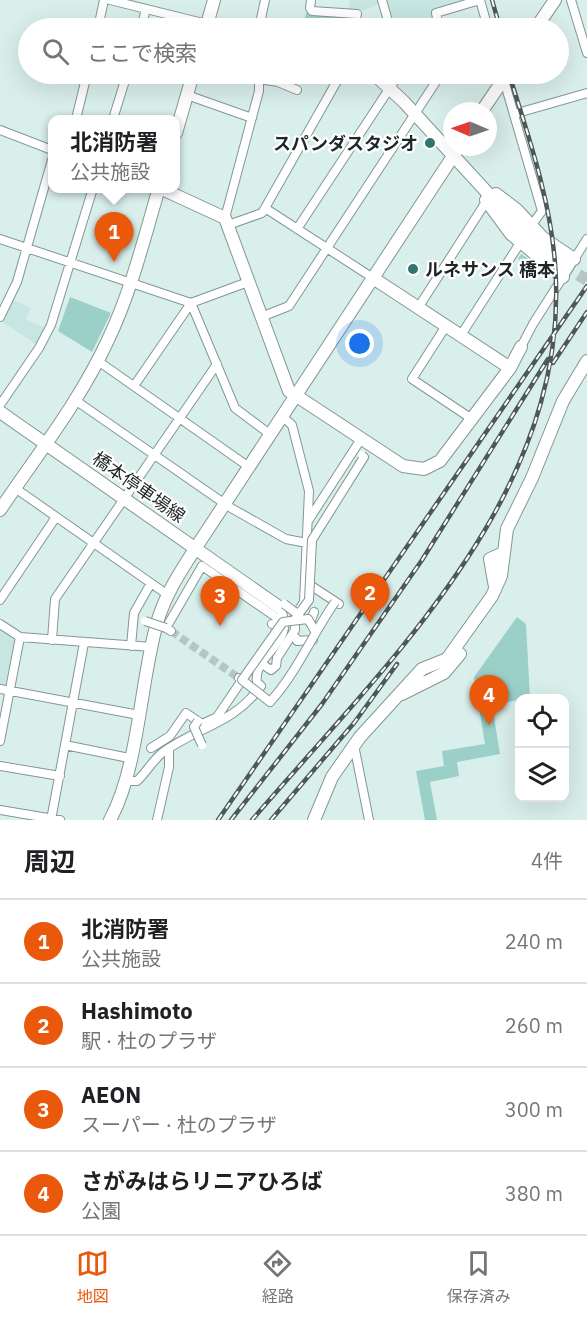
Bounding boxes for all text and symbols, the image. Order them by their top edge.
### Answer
search box [18,18,569,84]
icon: search [39,35,72,68]
text: ここで検索 [87,38,197,67]
north arrow [443,102,497,156]
popup [48,115,180,193]
text: 北消防署 [70,127,158,156]
place label: スパンダスタジオ [273,132,418,155]
marker: スパンダスタジオ [423,136,437,150]
text: 公共施設 [70,158,150,185]
pin: 1 [94,212,134,262]
place label: ルネサンス 橋本 [425,258,555,281]
marker: ルネサンス 橋本 [406,262,420,276]
your location [345,329,374,358]
street label: 橋本停車場線 [88,447,190,527]
pin: 2 [350,574,389,623]
pin: 3 [200,576,240,626]
pin: 4 [470,676,508,725]
map controls [515,694,569,802]
button: locate [515,694,569,748]
button: layers [515,748,569,802]
text: 周辺 [24,844,76,878]
text: 4件 [531,847,563,874]
text: 北消防署 [81,914,169,943]
text: 1 [38,928,50,955]
text: 240 m [505,928,563,955]
text: 公共施設 [81,945,161,972]
text: Hashimoto [81,996,193,1025]
text: 2 [38,1012,50,1039]
text: 260 m [505,1012,563,1039]
text: 駅 · 杜のプラザ [81,1027,217,1054]
text: AEON [81,1080,141,1109]
text: 3 [38,1096,50,1123]
text: 300 m [505,1096,563,1123]
text: スーパー · 杜のプラザ [81,1111,277,1138]
text: さがみはらリニアひろば [81,1166,323,1195]
text: 4 [38,1180,50,1207]
text: 380 m [505,1180,563,1207]
text: 公園 [81,1197,121,1224]
tab: 地図 [76,1247,109,1307]
tab: 経路 [261,1247,294,1307]
tab: 保存済み [447,1247,511,1307]

